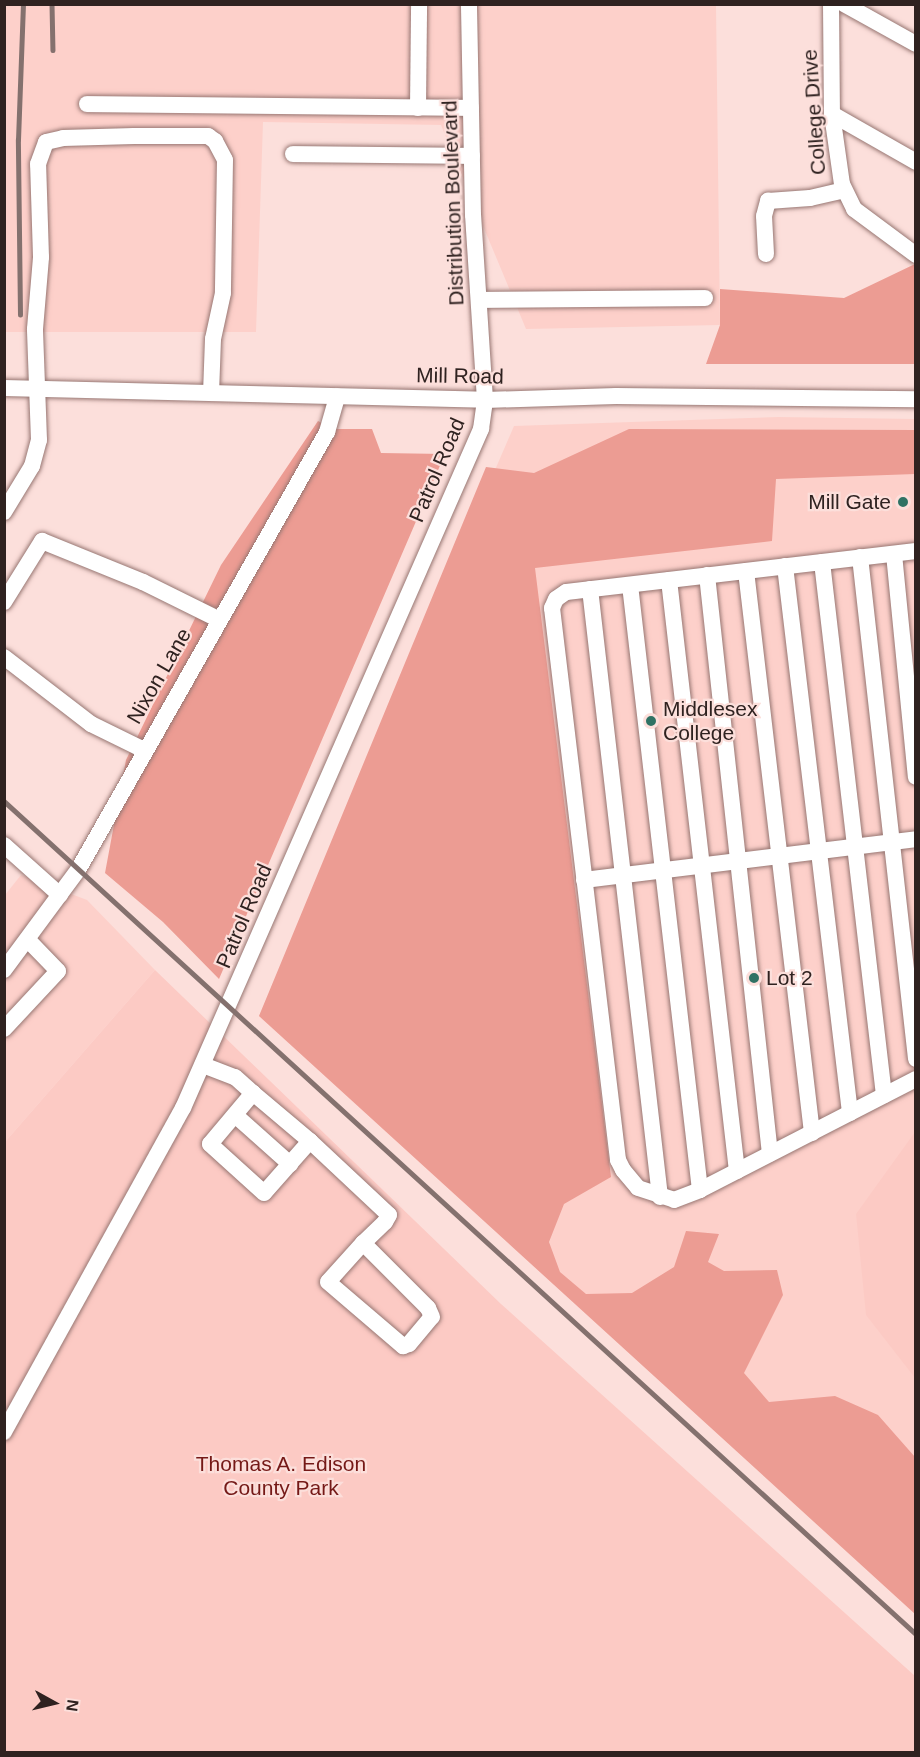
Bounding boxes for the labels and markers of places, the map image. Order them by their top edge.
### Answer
place label: Mill Gate [808,489,891,515]
marker: Mill Gate [896,495,910,509]
place label: Middlesex College [663,696,758,746]
marker: Middlesex College [644,714,658,728]
place label: Lot 2 [766,965,813,991]
marker: Lot 2 [747,971,761,985]

